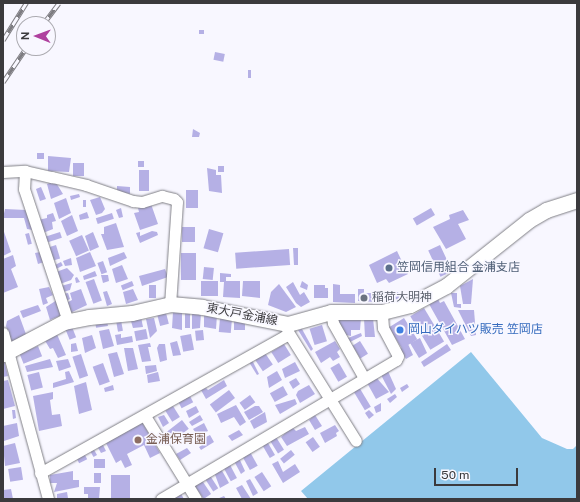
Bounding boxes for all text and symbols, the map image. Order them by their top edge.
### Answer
north arrow [16,16,56,56]
text: N [19,31,31,40]
place label: 笠岡信用組合 金浦支店 [397,261,520,275]
marker: 笠岡信用組合 金浦支店 [384,263,394,273]
place label: 稲荷大明神 [372,291,432,305]
marker: 稲荷大明神 [359,293,369,303]
street label: 東大戸金浦線 [205,301,279,329]
place label: 岡山ダイハツ販売 笠岡店 [408,323,543,337]
marker: 岡山ダイハツ販売 笠岡店 [395,325,405,335]
place label: 金浦保育園 [146,433,206,447]
marker: 金浦保育園 [133,435,143,445]
scale bar [436,460,520,486]
text: 50 m [441,468,469,482]

